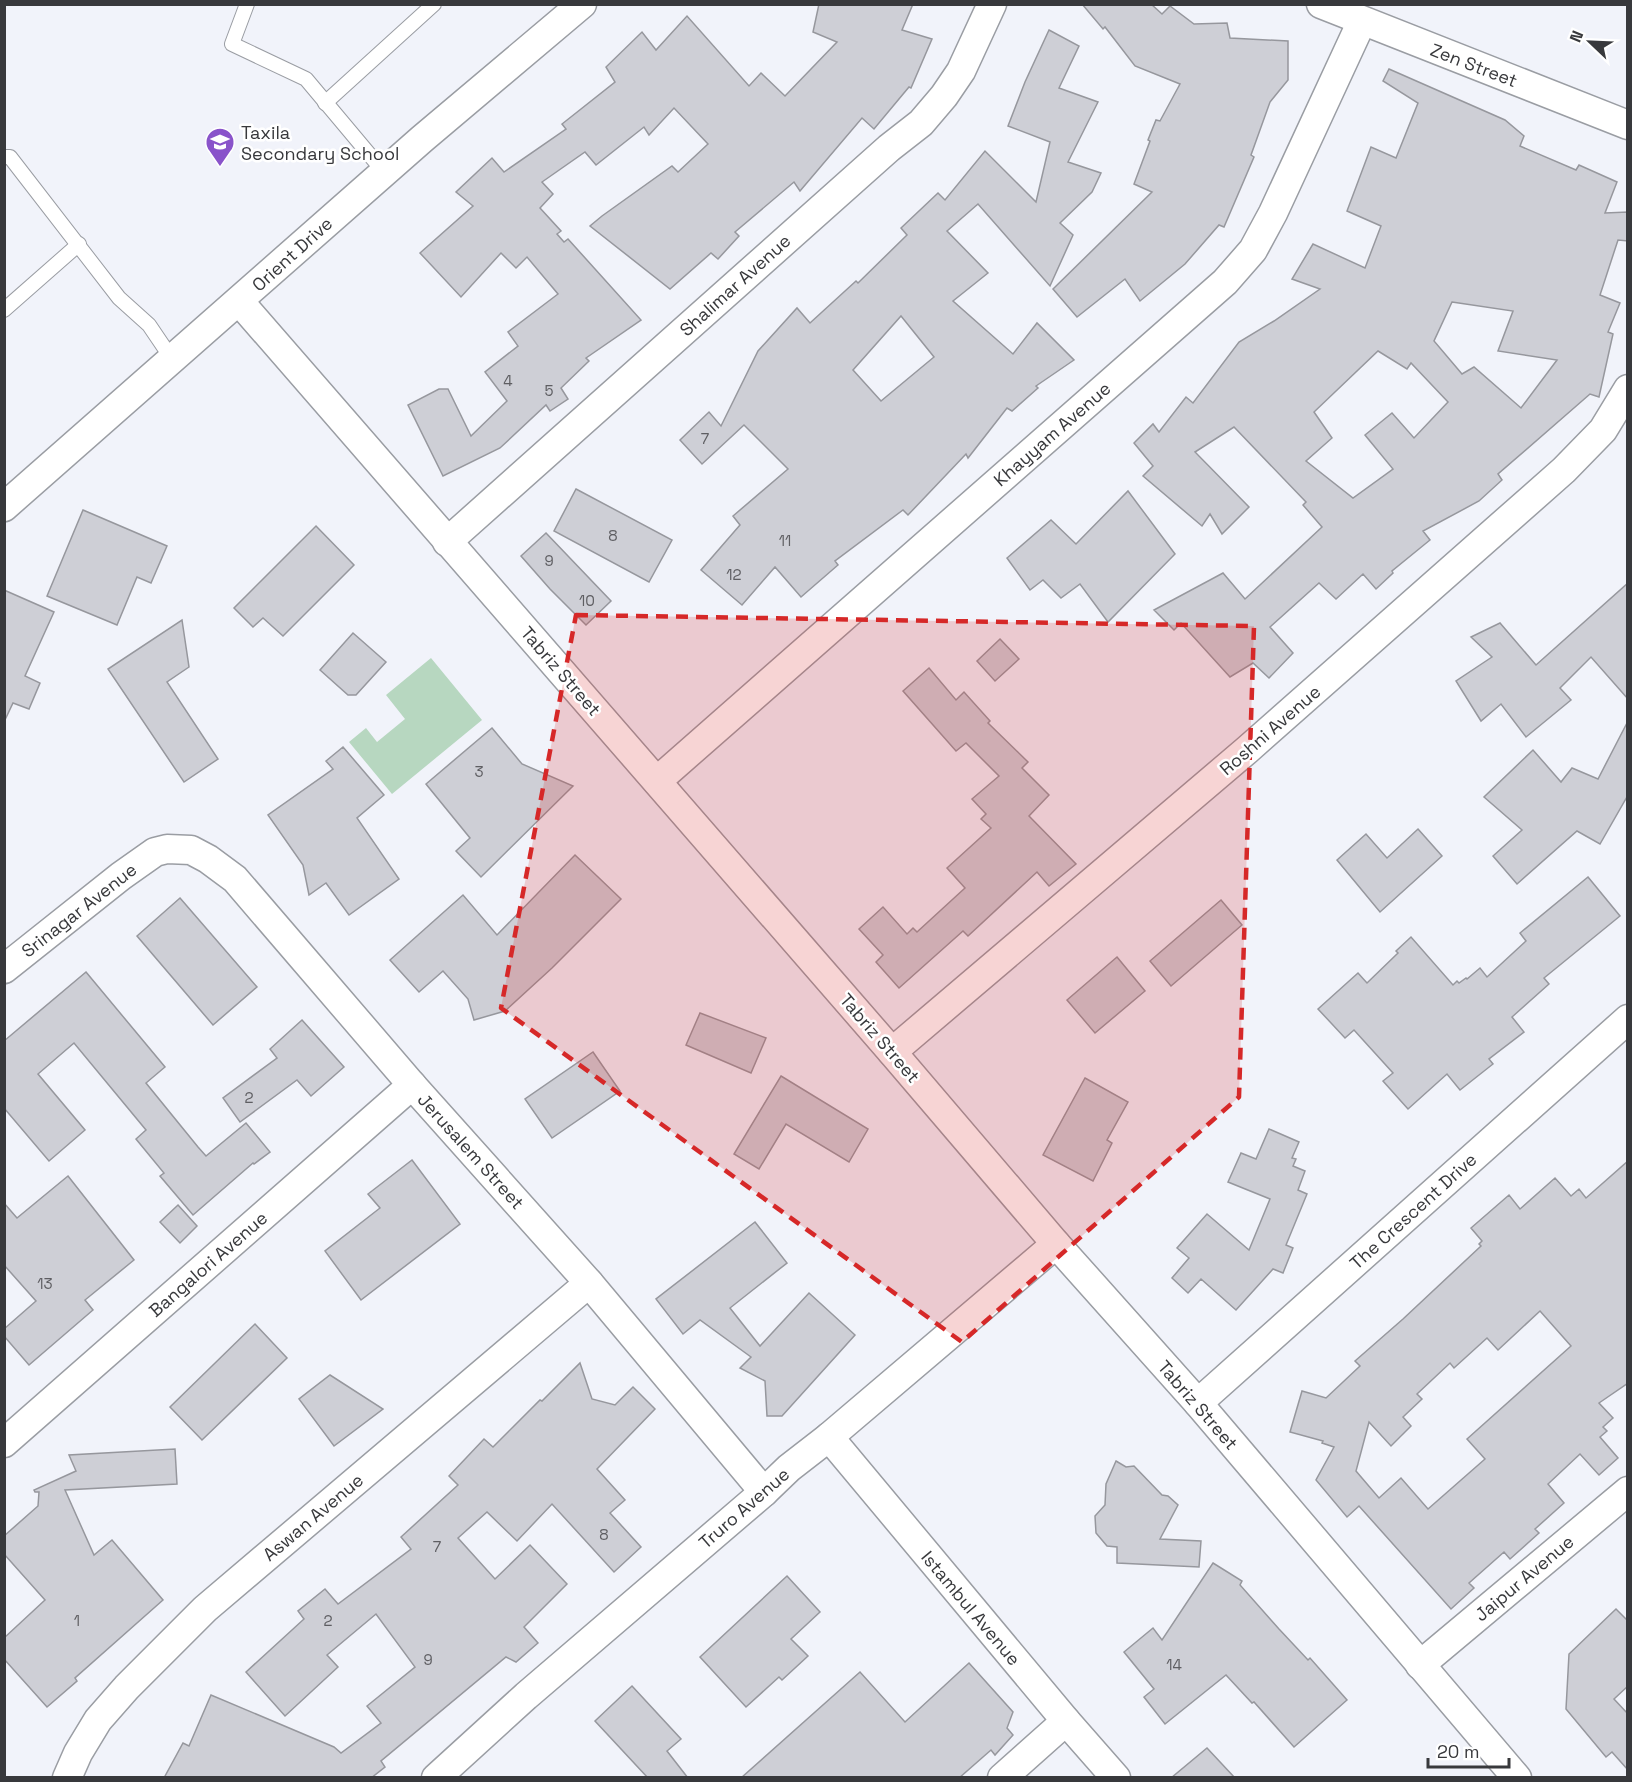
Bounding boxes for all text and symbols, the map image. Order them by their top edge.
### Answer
north arrow [1560,12,1620,72]
text: N [1565,27,1588,45]
street label: Zen Street [1427,38,1521,92]
place label: Taxila Secondary School [241,121,399,165]
school or university icon: Taxila Secondary School [204,126,236,168]
street label: Orient Drive [247,212,337,296]
street label: Shalimar Avenue [675,229,795,341]
house number: 4 [503,371,513,390]
street label: Khayyam Avenue [989,377,1115,491]
house number: 5 [545,381,554,400]
house number: 7 [701,429,709,448]
house number: 8 [608,526,618,545]
house number: 11 [779,531,791,550]
house number: 9 [544,551,554,570]
house number: 12 [726,565,742,584]
house number: 10 [579,591,595,610]
street label: Tabriz Street [516,622,606,720]
street label: Roshni Avenue [1215,680,1325,780]
house number: 3 [474,762,484,781]
street label: Srinagar Avenue [17,858,141,962]
street label: Tabriz Street [835,989,925,1087]
house number: 2 [244,1088,254,1107]
street label: Jerusalem Street [413,1088,529,1214]
street label: The Crescent Drive [1345,1148,1481,1274]
street label: Bangalori Avenue [144,1206,272,1322]
house number: 13 [37,1274,53,1293]
street label: Tabriz Street [1153,1356,1243,1454]
street label: Truro Avenue [694,1462,794,1554]
street label: Aswan Avenue [258,1468,368,1566]
house number: 8 [599,1525,609,1544]
street label: Jaipur Avenue [1470,1530,1578,1626]
house number: 7 [433,1537,441,1556]
street label: Istambul Avenue [916,1546,1026,1670]
house number: 1 [74,1611,80,1630]
house number: 2 [323,1611,333,1630]
house number: 9 [423,1650,433,1669]
house number: 14 [1166,1655,1182,1674]
scale bar [1428,1731,1509,1769]
text: 20 m [1437,1740,1480,1763]

